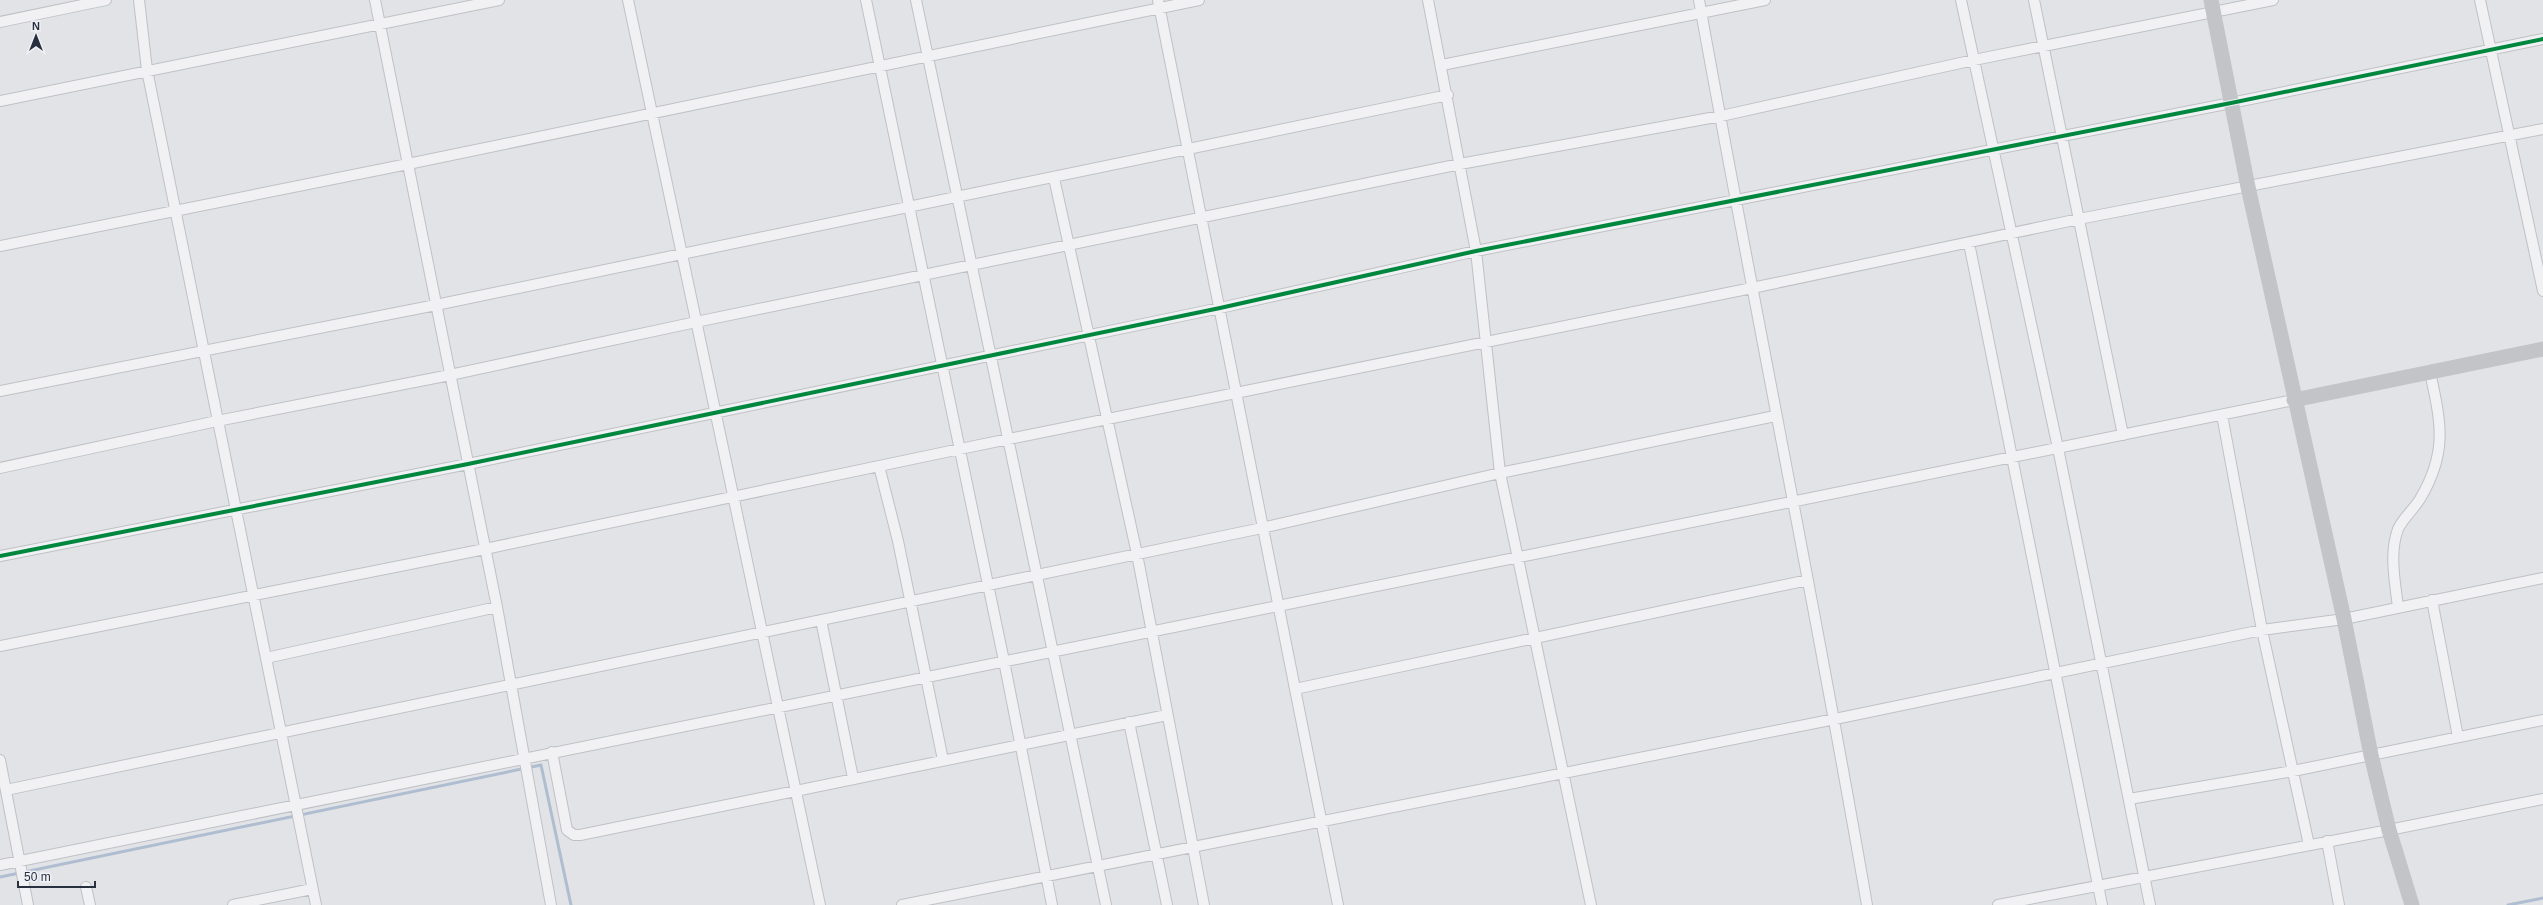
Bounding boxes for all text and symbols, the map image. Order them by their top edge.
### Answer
north arrow [16,16,56,56]
text: N [32,20,40,32]
scale bar [18,863,95,889]
text: 50 m [24,870,51,884]

